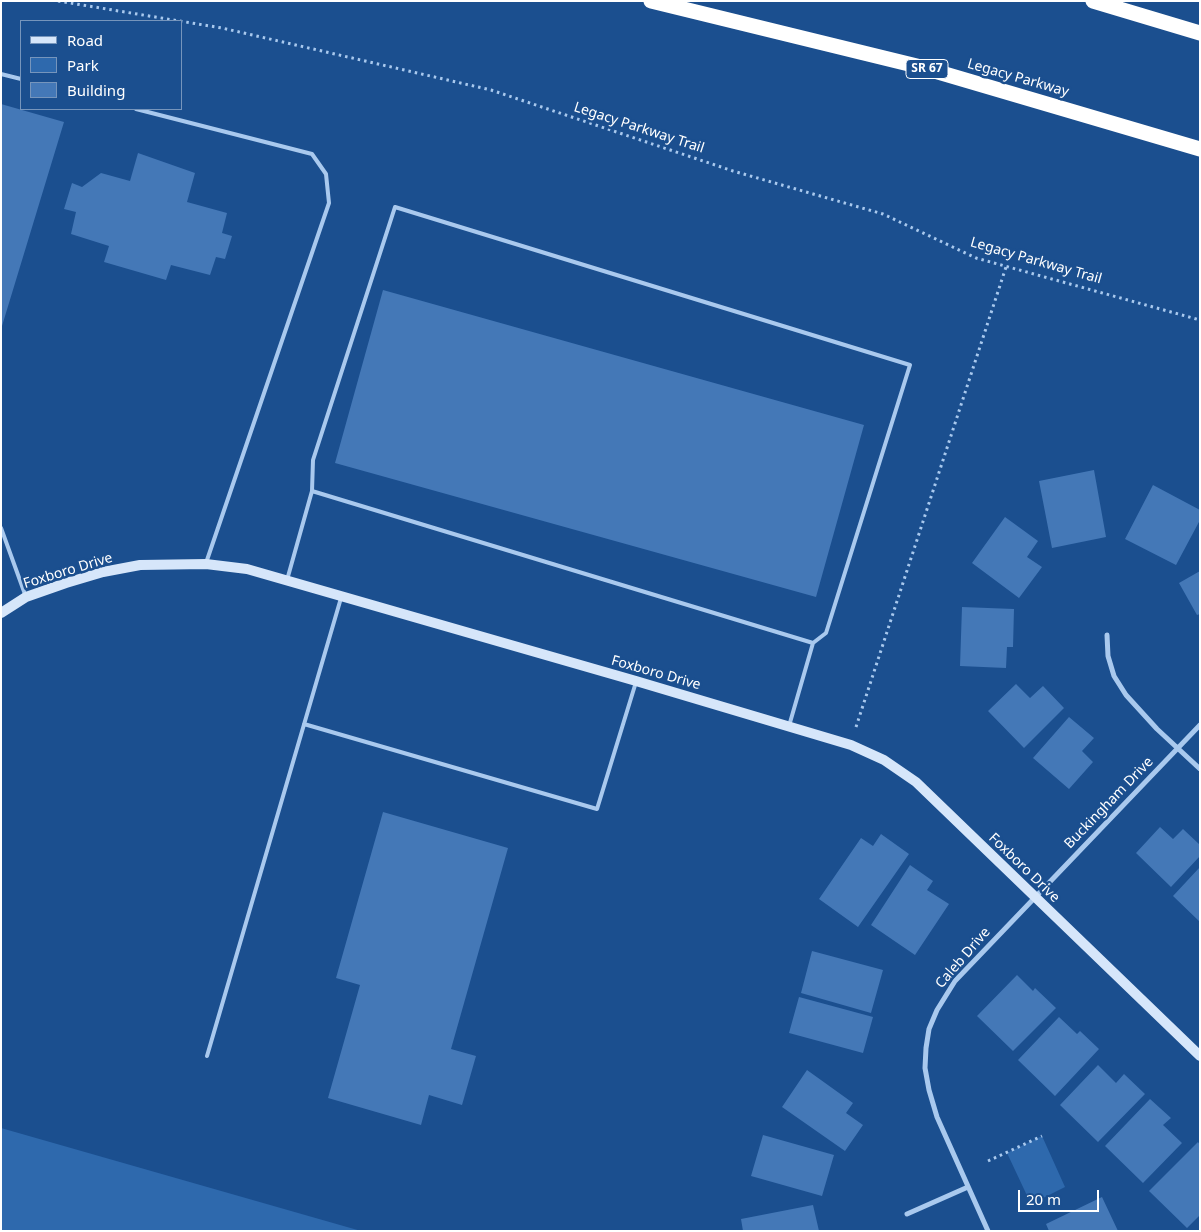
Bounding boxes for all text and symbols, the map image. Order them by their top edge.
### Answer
legend [20,20,182,110]
text: Road [67,30,103,50]
text: Park [67,55,99,75]
street label: Legacy Parkway [965,55,1071,101]
road number: SR 67 [906,60,948,78]
text: Building [67,80,125,100]
street label: Legacy Parkway Trail [572,99,706,157]
street label: Legacy Parkway Trail [968,234,1104,288]
street label: Foxboro Drive [21,549,115,593]
street label: Foxboro Drive [609,652,703,694]
street label: Buckingham Drive [1061,754,1157,852]
street label: Foxboro Drive [985,830,1063,906]
street label: Caleb Drive [932,924,994,992]
scale bar [1021,1180,1102,1212]
text: 20 m [1026,1189,1061,1209]

